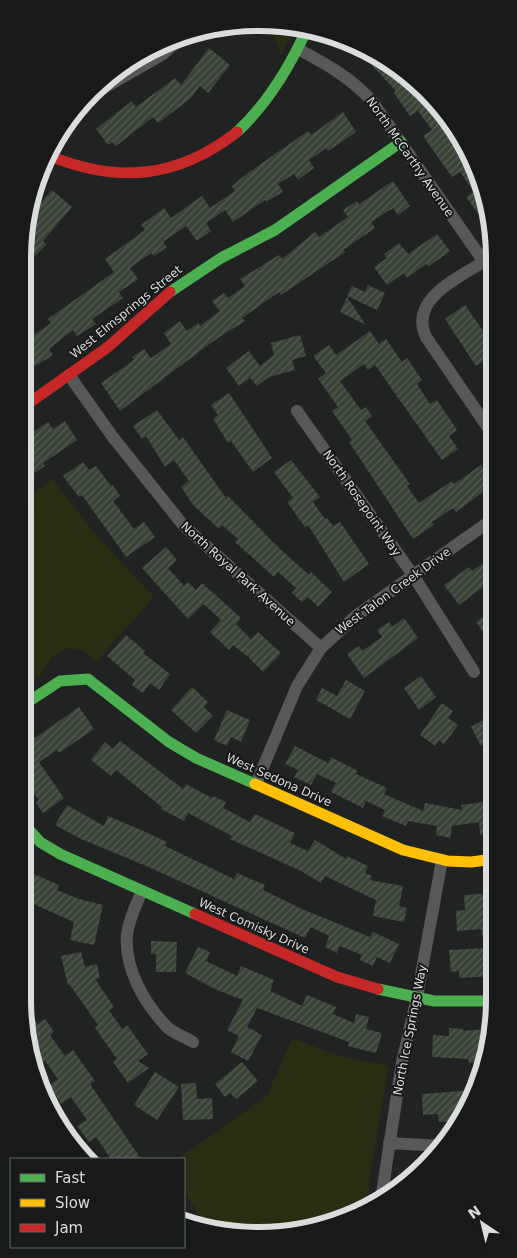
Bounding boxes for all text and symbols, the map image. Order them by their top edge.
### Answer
street label: North McCarthy Avenue [363,94,457,220]
street label: West Elmsprings Street [67,262,185,361]
street label: North Rosepoint Way [320,447,404,559]
street label: North Royal Park Avenue [178,519,298,629]
street label: West Talon Creek Drive [333,545,453,637]
street label: West Sedona Drive [224,750,334,810]
street label: West Comisky Drive [196,895,312,957]
street label: North Ice Springs Way [390,963,430,1097]
legend [10,1158,185,1248]
text: Fast [55,1169,85,1187]
text: Slow [55,1194,90,1212]
north arrow [457,1198,507,1248]
text: N [465,1202,484,1222]
text: Jam [54,1219,83,1237]

